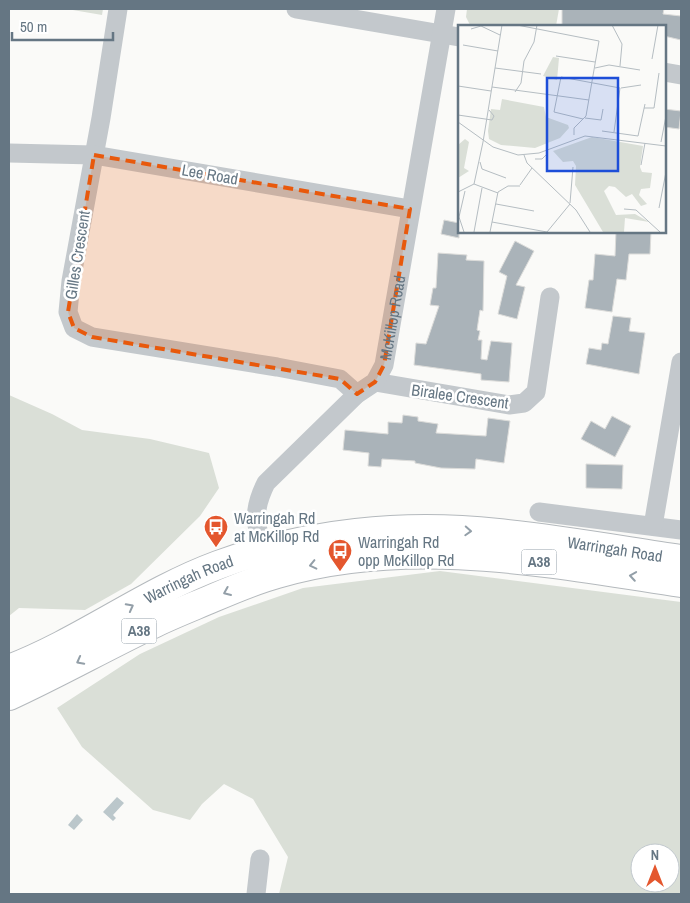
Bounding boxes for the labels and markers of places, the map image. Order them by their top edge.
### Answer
place label: Warringah Rd at McKillop Rd [234,507,319,547]
bus stop icon: Warringah Rd at McKillop Rd [203,514,229,548]
place label: Warringah Rd opp McKillop Rd [358,531,454,571]
bus stop icon: Warringah Rd opp McKillop Rd [327,538,353,572]

